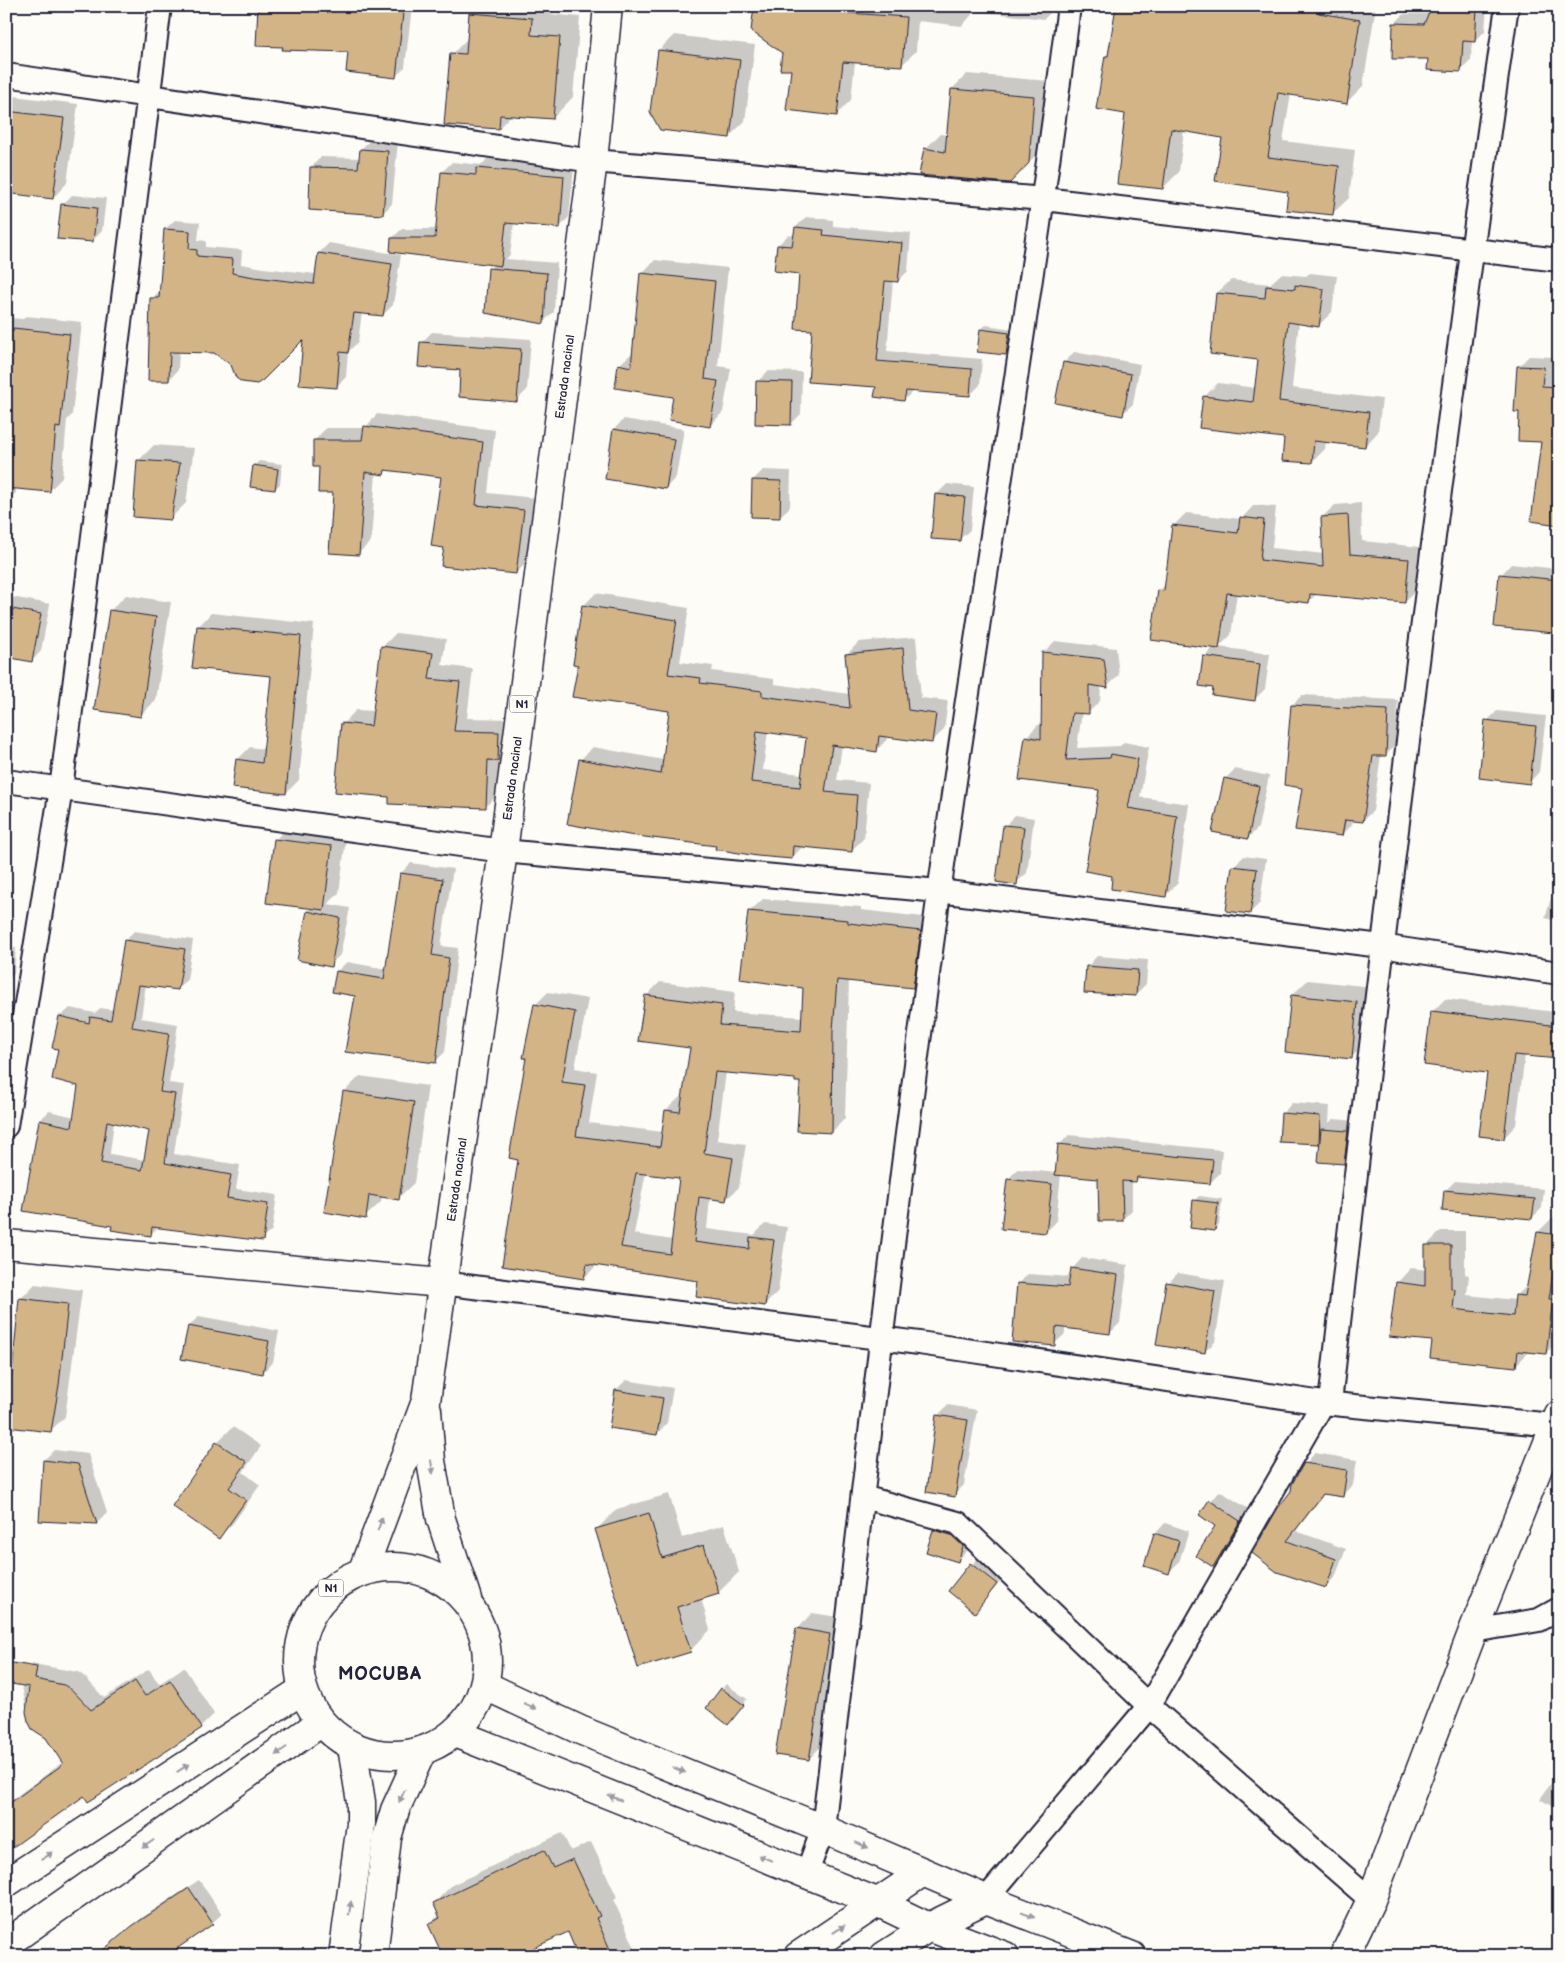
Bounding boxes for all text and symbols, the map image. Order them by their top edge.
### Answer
street label: Estrada nacinal [552,334,578,420]
road number: N1 [510,696,534,712]
street label: Estrada nacinal [500,736,526,821]
street label: Estrada nacinal [444,1137,471,1222]
one-way arrow [429,1459,437,1475]
one-way arrow [376,1516,384,1531]
road number: N1 [318,1580,344,1596]
district label: MOCUBA [338,1664,422,1685]
one-way arrow [523,1703,537,1711]
one-way arrow [274,1746,287,1756]
one-way arrow [177,1763,190,1772]
one-way arrow [672,1766,687,1774]
one-way arrow [398,1789,406,1803]
one-way arrow [607,1793,622,1801]
one-way arrow [141,1839,155,1849]
one-way arrow [855,1842,869,1850]
one-way arrow [40,1852,54,1861]
one-way arrow [758,1854,772,1862]
one-way arrow [346,1899,354,1915]
one-way arrow [1021,1911,1036,1919]
one-way arrow [832,1925,845,1934]

